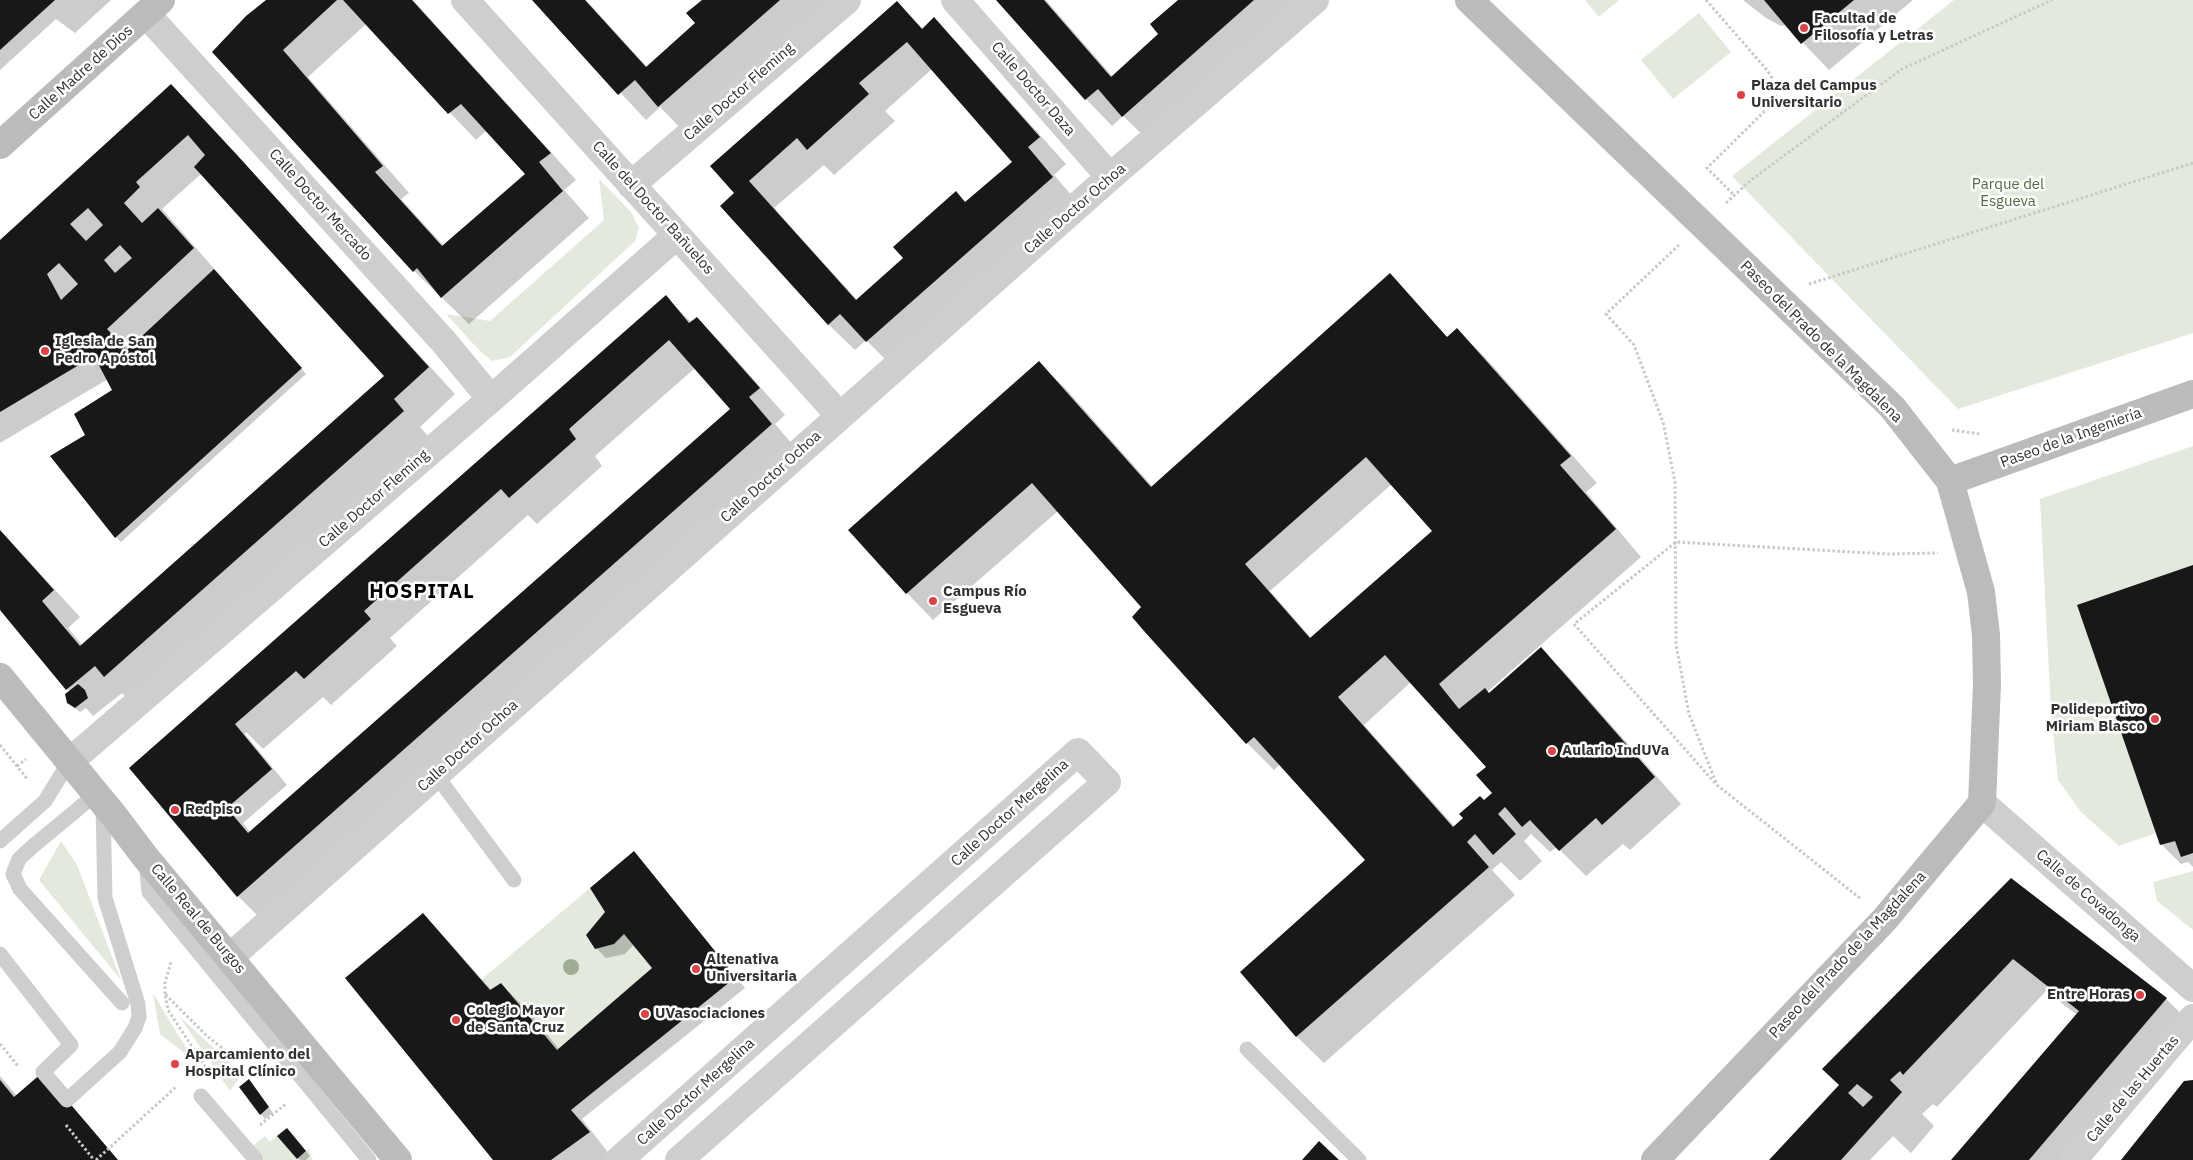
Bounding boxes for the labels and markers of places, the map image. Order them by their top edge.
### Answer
place label: Facultad de Filosofía y Letras [1814,10,1933,45]
marker: Facultad de Filosofía y Letras [1798,22,1810,34]
place label: Plaza del Campus Universitario [1751,77,1877,112]
marker: Plaza del Campus Universitario [1735,89,1747,101]
place label: Iglesia de San Pedro Apóstol [55,333,155,368]
marker: Iglesia de San Pedro Apóstol [39,345,51,357]
place label: Campus Río Esgueva [943,583,1027,618]
marker: Campus Río Esgueva [927,595,939,607]
place label: Polideportivo Miriam Blasco [2046,701,2145,736]
marker: Polideportivo Miriam Blasco [2149,713,2161,725]
place label: Aulario IndUVa [1562,742,1669,760]
marker: Aulario IndUVa [1546,745,1558,757]
place label: Redpiso [185,801,242,819]
marker: Redpiso [169,804,181,816]
place label: Altenativa Universitaria [706,951,797,986]
marker: Altenativa Universitaria [690,963,702,975]
place label: Entre Horas [2047,986,2130,1004]
marker: Entre Horas [2134,989,2146,1001]
place label: Colegio Mayor de Santa Cruz [466,1002,565,1037]
place label: UVasociaciones [655,1005,765,1023]
marker: UVasociaciones [639,1008,651,1020]
marker: Colegio Mayor de Santa Cruz [450,1014,462,1026]
place label: Aparcamiento del Hospital Clínico [185,1046,310,1081]
marker: Aparcamiento del Hospital Clínico [169,1058,181,1070]

